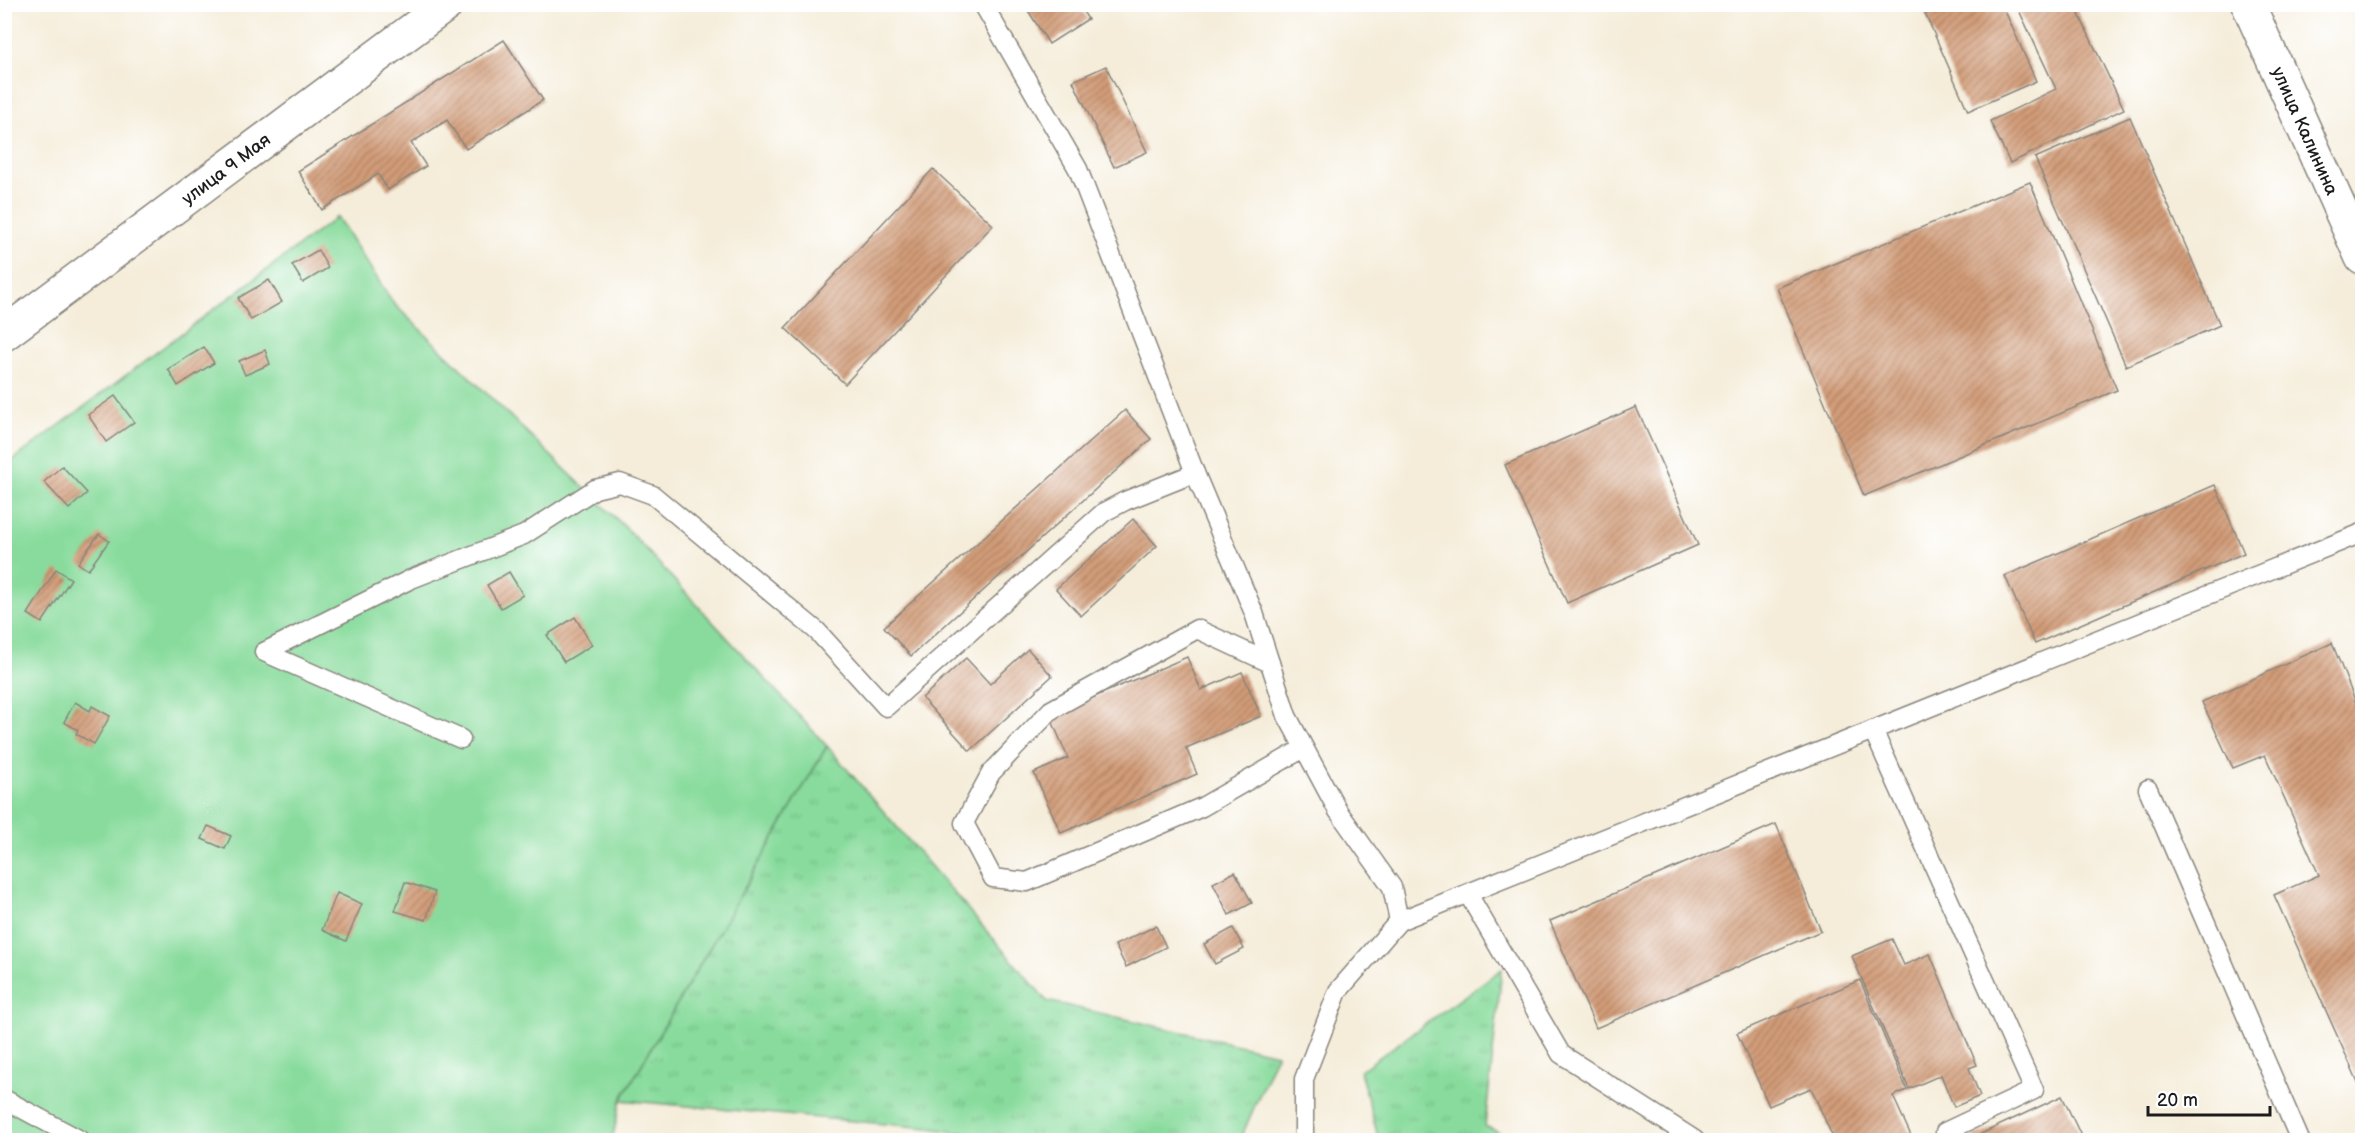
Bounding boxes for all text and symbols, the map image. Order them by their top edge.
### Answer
street label: улица Калинина [2267,64,2342,199]
street label: улица 9 Мая [178,129,275,210]
scale bar [2148,1079,2270,1117]
text: 20 m [2157,1090,2198,1111]

